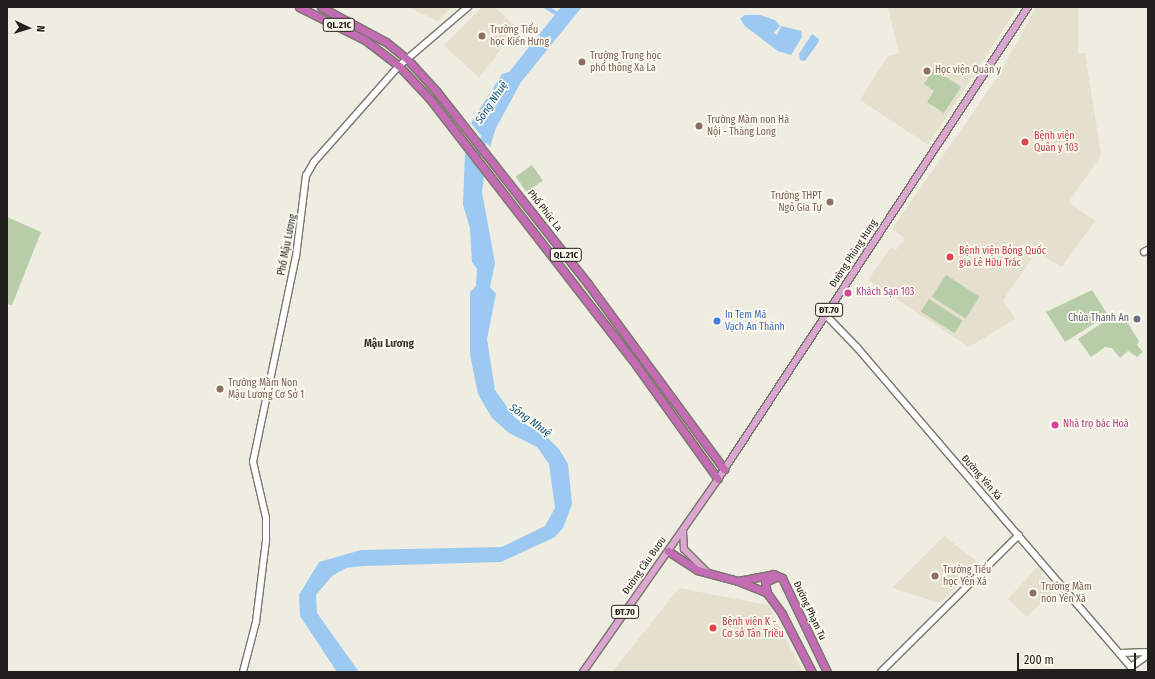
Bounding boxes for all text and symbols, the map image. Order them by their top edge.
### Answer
north arrow [8,8,48,48]
road number: QL.21C [322,18,356,32]
place label: Trường Tiểu học Kiến Hưng [490,24,549,48]
text: N [34,25,47,33]
marker: Trường Tiểu học Kiến Hưng [477,31,487,41]
place label: Trường Trung học phổ thông Xa La [590,50,661,74]
marker: Trường Trung học phổ thông Xa La [577,57,587,67]
place label: Học viện Quân y [935,65,1001,77]
marker: Học viện Quân y [922,66,932,76]
water label: Sông Nhuệ [473,79,511,127]
place label: Trường Mầm non Hà Nội - Thăng Long [707,114,789,138]
marker: Trường Mầm non Hà Nội - Thăng Long [694,121,704,131]
place label: Bệnh viện Quân y 103 [1034,130,1078,154]
marker: Bệnh viện Quân y 103 [1019,136,1031,148]
street label: Phố Phúc La [524,188,564,234]
place label: Trường THPT Ngô Gia Tự [771,190,822,214]
marker: Trường THPT Ngô Gia Tự [825,197,835,207]
street label: Phố Mậu Lương [276,213,300,277]
street label: Đường Phùng Hưng [828,218,880,290]
place label: Bệnh viện Bỏng Quốc gia Lê Hữu Trác [959,245,1046,268]
road number: QL.21C [549,248,583,262]
marker: Bệnh viện Bỏng Quốc gia Lê Hữu Trác [944,251,956,263]
place label: Khách Sạn 103 [856,287,914,299]
marker: Khách Sạn 103 [843,288,853,298]
road number: ĐT.70 [815,303,843,317]
place label: In Tem Mã Vạch An Thành [725,309,785,332]
place label: Chùa Thanh An [1068,313,1129,325]
marker: Chùa Thanh An [1132,314,1142,324]
marker: In Tem Mã Vạch An Thành [712,316,722,326]
district label: Mậu Lương [364,337,414,351]
place label: Trường Mầm Non Mậu Lương Cơ Sở 1 [228,377,304,400]
marker: Trường Mầm Non Mậu Lương Cơ Sở 1 [215,384,225,394]
water label: Sông Nhuệ [506,401,554,441]
place label: Nhà trọ bác Hoà [1063,419,1129,431]
marker: Nhà trọ bác Hoà [1050,420,1060,430]
street label: Đường Yên Xá [958,453,1004,503]
street label: Đường Cầu Bươu [621,535,669,597]
place label: Trường Tiểu học Yên Xá [943,564,991,588]
marker: Trường Tiểu học Yên Xá [930,571,940,581]
street label: Đường Phạm Tu [790,580,828,642]
place label: Trường Mầm non Yên Xá [1041,581,1092,604]
marker: Trường Mầm non Yên Xá [1028,588,1038,598]
road number: ĐT.70 [611,605,639,619]
place label: Bệnh viện K - Cơ sở Tân Triều [722,616,784,640]
marker: Bệnh viện K - Cơ sở Tân Triều [707,622,719,634]
scale bar [1019,645,1138,671]
text: 200 m [1024,653,1054,667]

